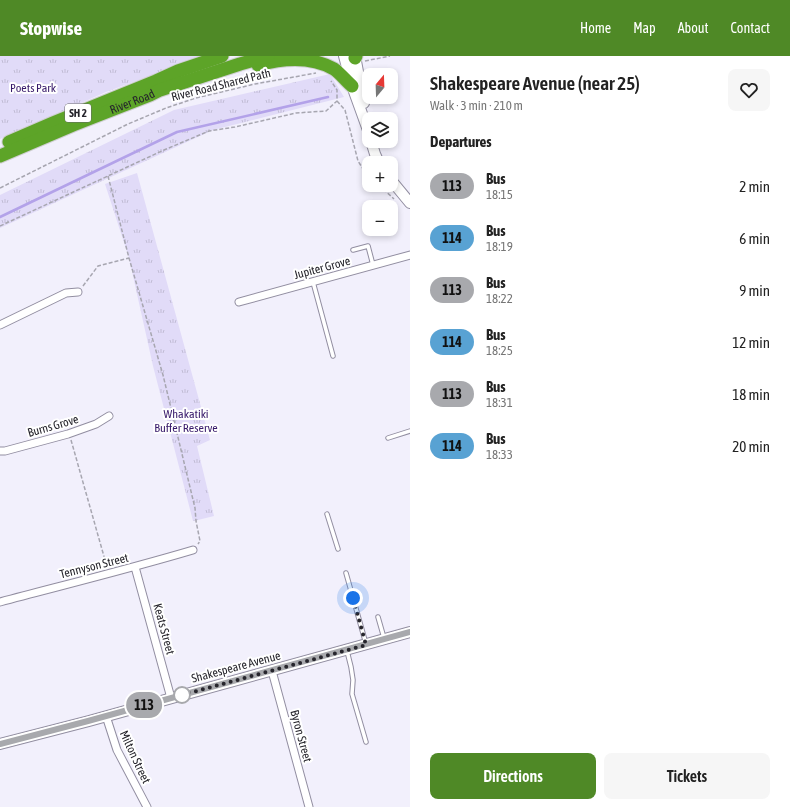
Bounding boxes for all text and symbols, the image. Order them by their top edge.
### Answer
text: Stopwise [20,17,82,39]
text: Home [580,20,611,36]
text: Map [633,20,656,36]
text: About [678,20,709,36]
text: Contact [731,20,770,36]
street label: River Road Shared Path [170,66,272,104]
north arrow [362,68,398,104]
map controls [362,68,398,236]
button: heart [728,69,770,111]
text: Shakespeare Avenue (near 25) [430,72,640,94]
park label: Poets Park [10,81,57,95]
street label: River Road [108,87,157,117]
text: Walk · 3 min · 210 m [430,98,523,113]
road number: SH 2 [65,104,91,122]
button: layers [362,112,398,148]
text: Departures [430,133,492,150]
button: + [362,156,398,192]
text: Bus [486,170,506,187]
text: 113 [442,178,462,194]
text: 2 min [739,178,770,195]
text: 18:15 [486,187,513,202]
button: − [362,200,398,236]
text: Bus [486,222,506,239]
text: 114 [442,230,462,246]
text: 6 min [739,230,770,247]
text: 18:19 [486,239,513,254]
street label: Jupiter Grove [292,254,352,282]
text: Bus [486,274,506,291]
text: 113 [442,282,462,298]
text: 9 min [739,282,770,299]
text: 18:22 [486,291,513,306]
text: Bus [486,326,506,343]
text: 114 [442,334,462,350]
text: 12 min [732,334,770,351]
text: 18:25 [486,343,513,358]
text: Bus [486,378,506,395]
text: 113 [442,386,462,402]
text: 18 min [732,386,770,403]
text: 18:31 [486,395,513,410]
park label: Whakatiki Buffer Reserve [154,407,218,435]
street label: Burns Grove [26,412,80,440]
text: Bus [486,430,506,447]
text: 114 [442,438,462,454]
text: 20 min [732,438,770,455]
text: 18:33 [486,447,513,462]
street label: Tennyson Street [58,551,130,581]
your location [343,588,363,608]
street label: Keats Street [150,602,178,657]
street label: Shakespeare Avenue [190,648,282,686]
unlabelled marker [173,686,191,704]
line badge: 113 [121,692,167,718]
text: 113 [134,697,154,713]
street label: Byron Street [287,708,315,764]
street label: Milton Street [117,728,154,786]
button: Directions [430,753,596,799]
button: Tickets [604,753,770,799]

